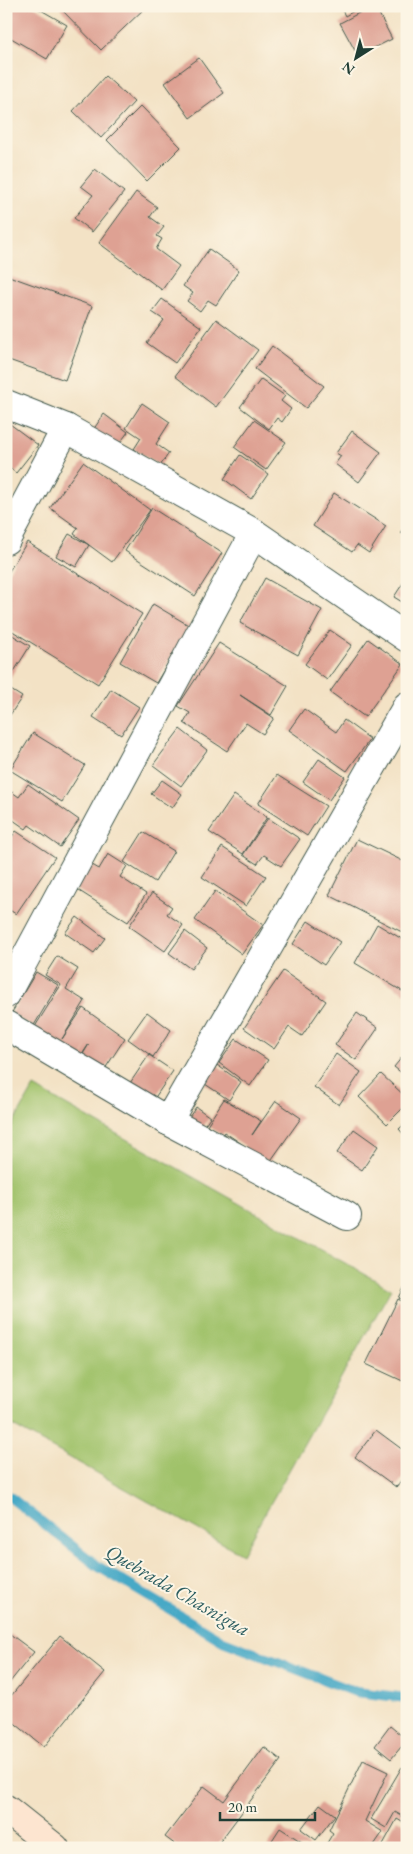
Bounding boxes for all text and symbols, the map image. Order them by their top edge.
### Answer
north arrow [330,32,380,82]
text: N [338,58,358,79]
water label: Quebrada Chasnigua [101,1538,255,1642]
scale bar [220,1789,316,1821]
text: 20 m [228,1797,257,1816]

